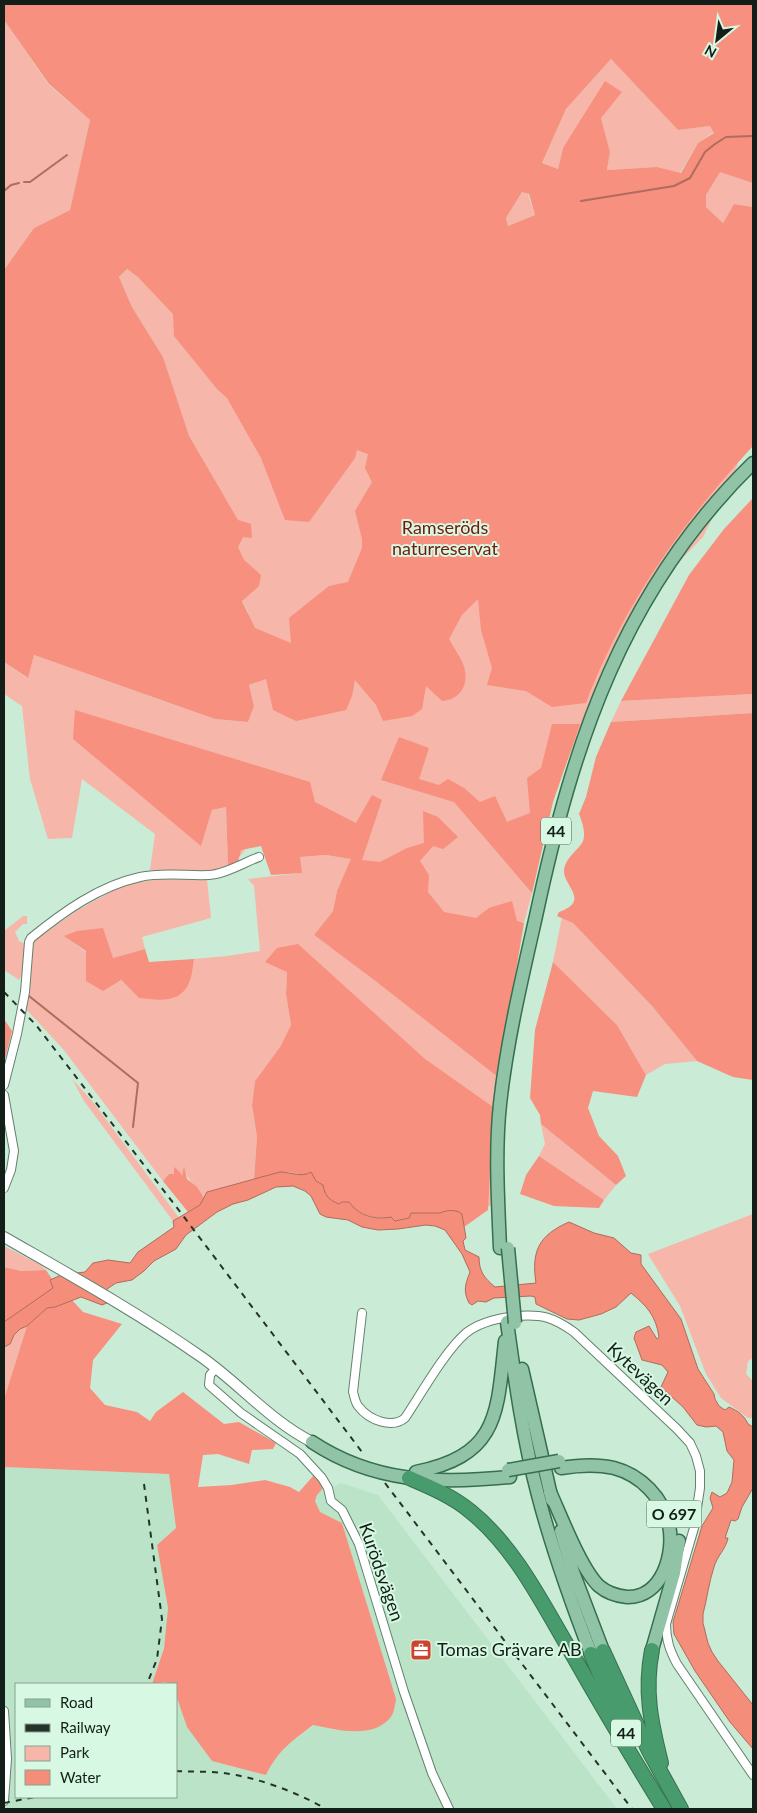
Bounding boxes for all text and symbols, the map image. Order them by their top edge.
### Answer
north arrow [692,15,742,65]
text: N [702,42,719,62]
park label: Ramseröds naturreservat [392,516,498,559]
road number: 44 [541,818,571,844]
street label: Kytevägen [603,1337,678,1410]
road number: O 697 [646,1500,702,1528]
street label: Kurödsvägen [355,1520,409,1624]
office icon: Tomas Grävare AB [409,1638,433,1662]
place label: Tomas Grävare AB [437,1638,582,1660]
legend [15,1683,178,1798]
text: Road [60,1693,93,1711]
text: Railway [60,1718,111,1736]
road number: 44 [611,1720,641,1746]
text: Park [60,1743,90,1761]
text: Water [60,1768,101,1786]

